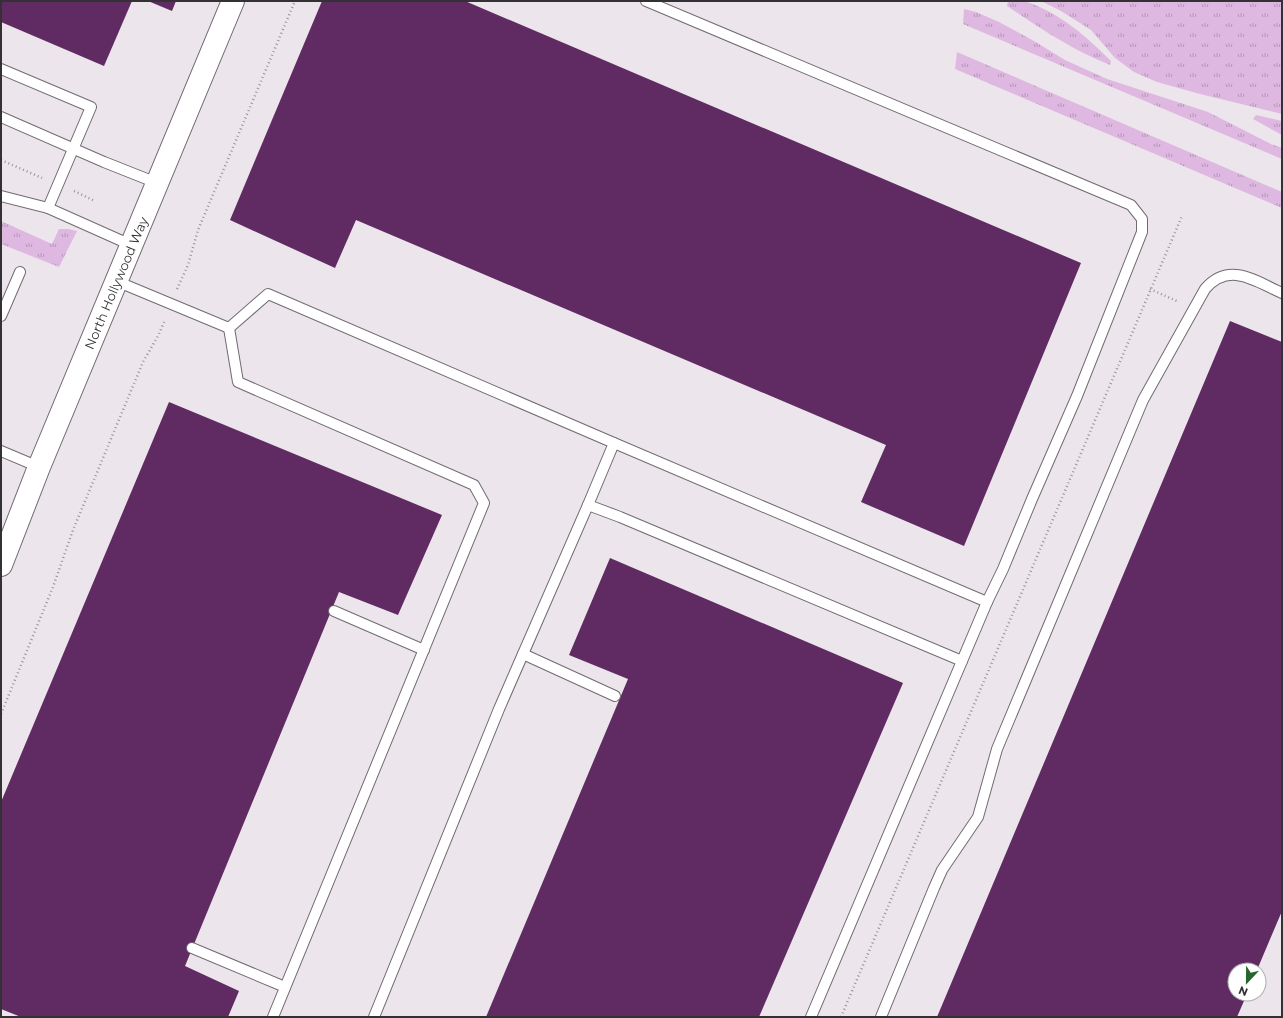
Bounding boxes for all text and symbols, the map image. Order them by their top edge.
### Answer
street label: North Hollywood Way [81,214,152,352]
north arrow [1227,962,1267,1002]
text: N [1237,983,1250,999]

